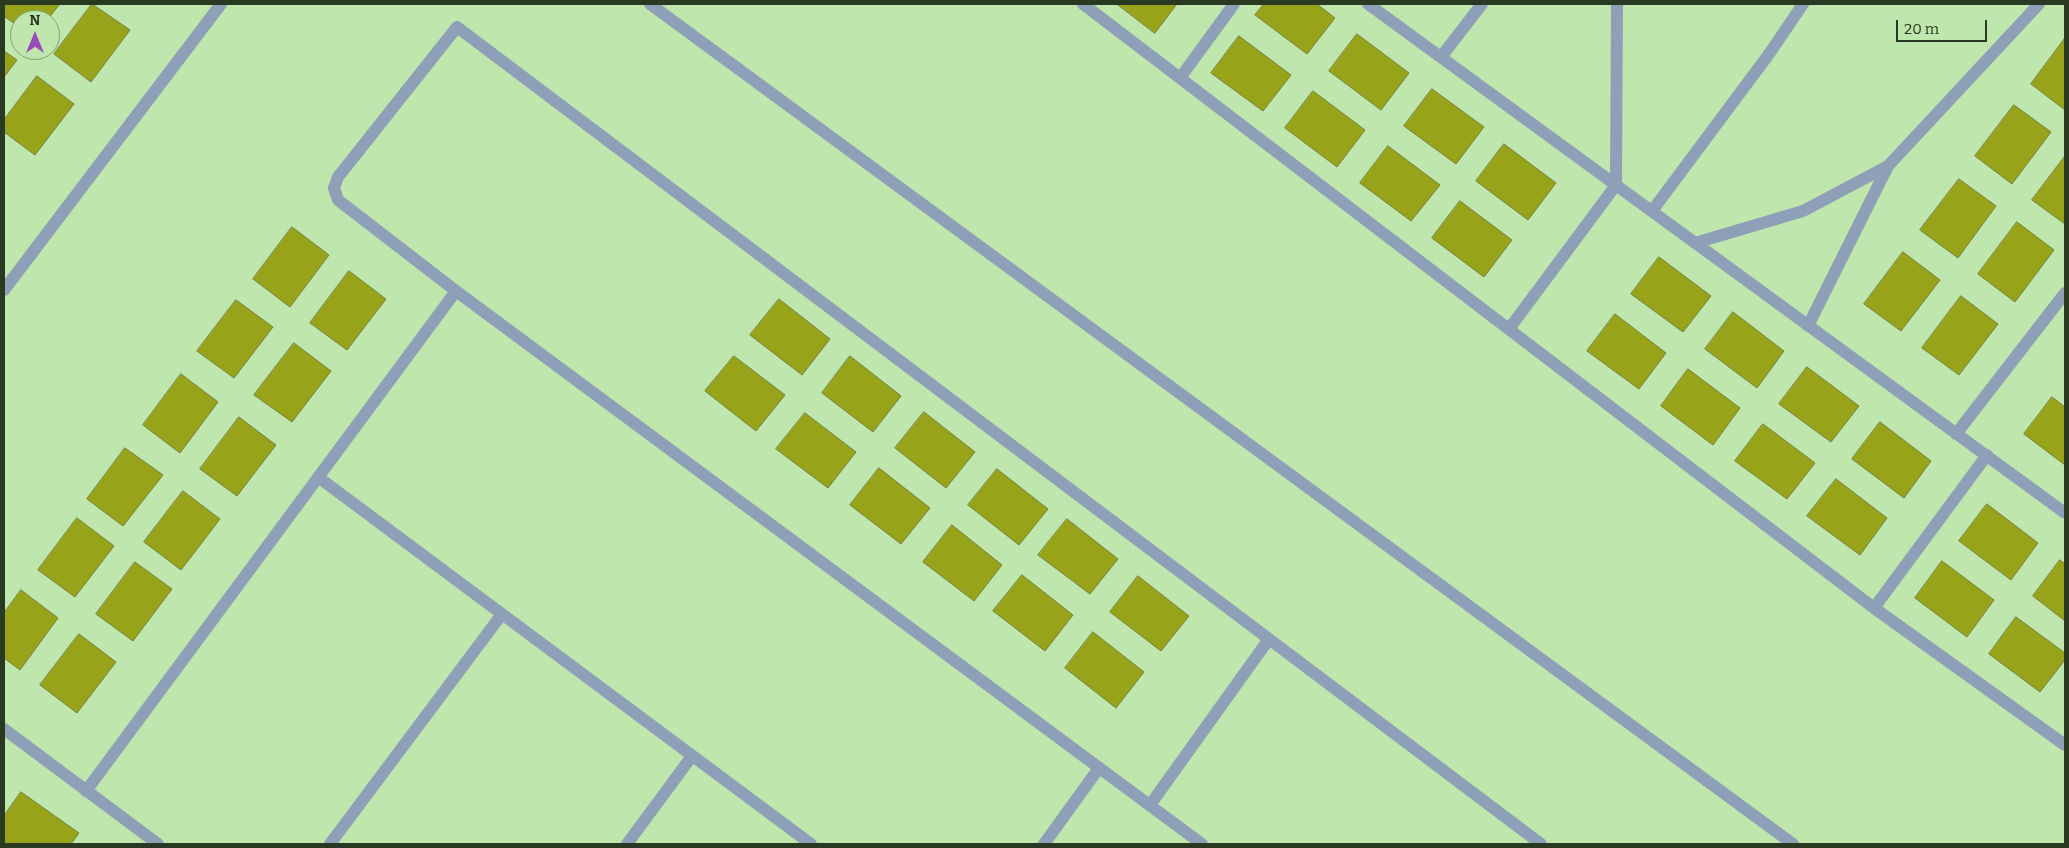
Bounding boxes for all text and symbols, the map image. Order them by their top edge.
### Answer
north arrow [10,10,60,60]
scale bar [1899,10,1990,42]
text: N [30,12,40,29]
text: 20 m [1904,20,1939,38]

